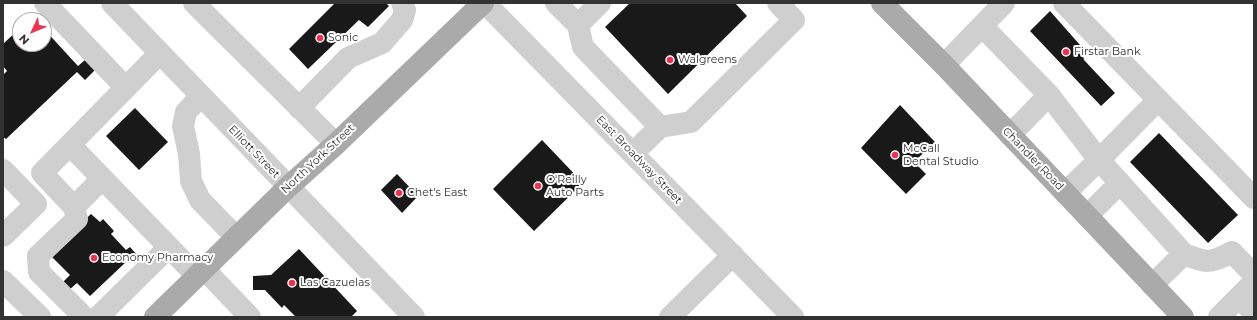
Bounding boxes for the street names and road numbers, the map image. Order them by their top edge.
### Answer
street label: East Broadway Street [593,113,685,207]
street label: North York Street [279,122,357,196]
street label: Elliott Street [226,123,282,181]
street label: Chandler Road [1000,125,1066,193]

